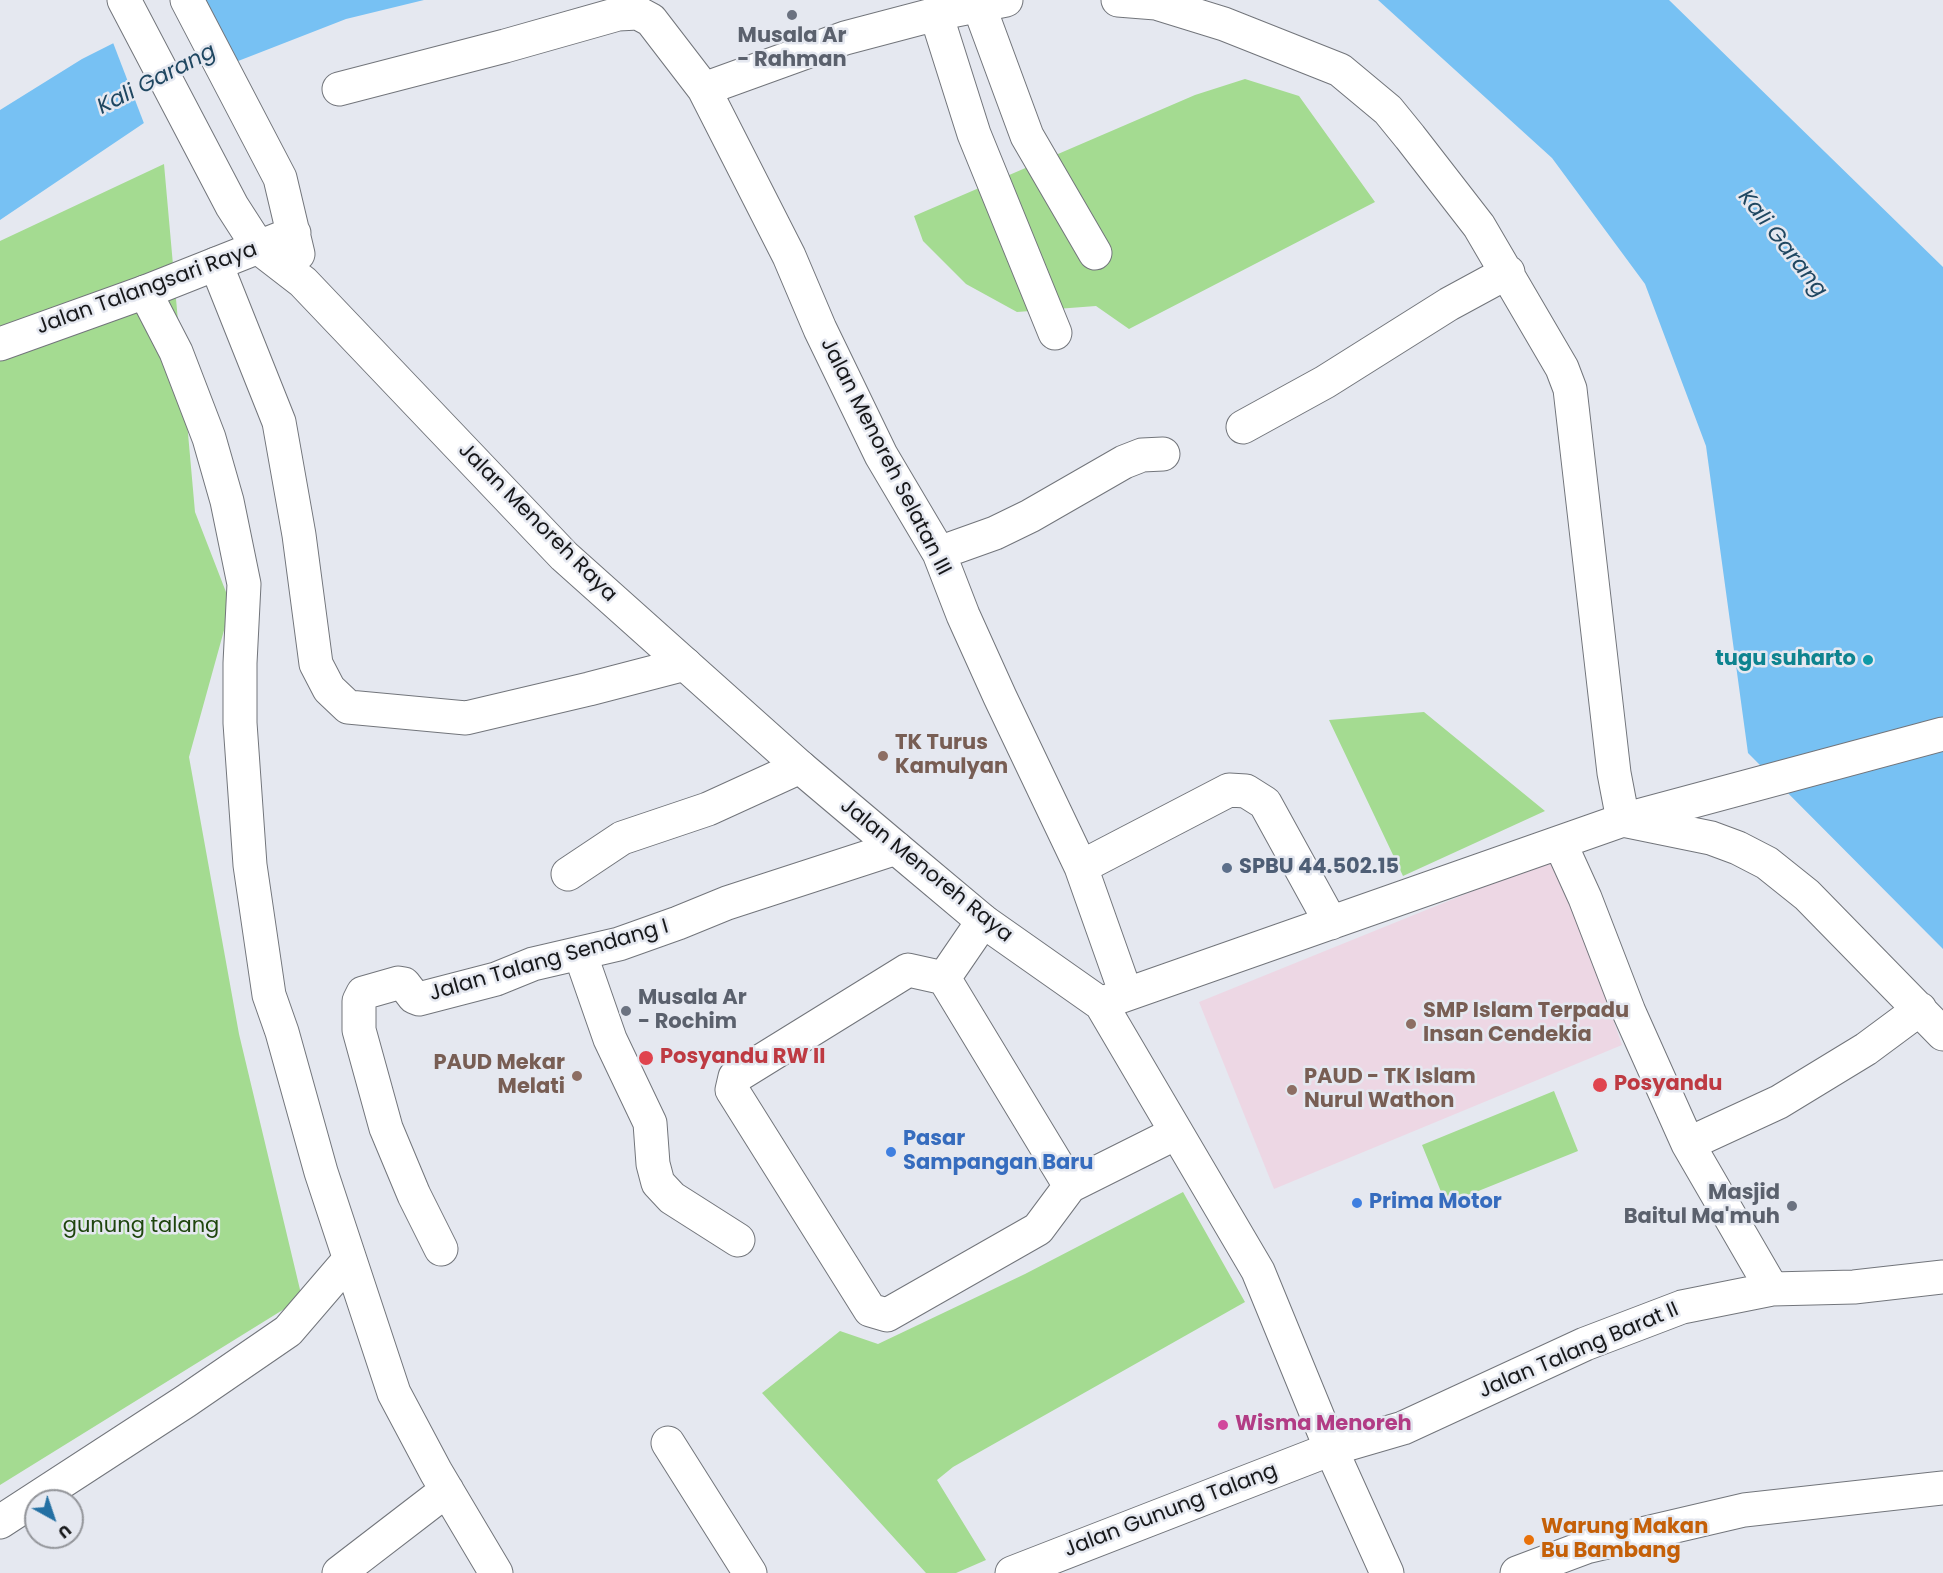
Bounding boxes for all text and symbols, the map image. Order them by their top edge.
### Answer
marker: Musala Ar - Rahman [785,8,799,22]
place label: Musala Ar - Rahman [737,24,847,74]
water label: Kali Garang [93,39,221,121]
water label: Kali Garang [1732,185,1832,303]
street label: Jalan Talangsari Raya [33,237,261,341]
street label: Jalan Menoreh Selatan III [814,334,956,580]
street label: Jalan Menoreh Raya [452,438,622,608]
place label: tugu suharto [1715,647,1856,673]
marker: tugu suharto [1861,653,1875,667]
place label: TK Turus Kamulyan [895,731,1008,781]
marker: TK Turus Kamulyan [876,749,890,763]
street label: Jalan Menoreh Raya [835,794,1017,948]
place label: SPBU 44.502.15 [1239,855,1399,881]
marker: SPBU 44.502.15 [1220,861,1234,875]
street label: Jalan Talang Sendang I [427,915,671,1007]
place label: Musala Ar - Rochim [638,986,747,1036]
place label: SMP Islam Terpadu Insan Cendekia [1423,999,1629,1049]
marker: Musala Ar - Rochim [619,1004,633,1018]
marker: SMP Islam Terpadu Insan Cendekia [1404,1017,1418,1031]
place label: Posyandu RW II [660,1045,825,1071]
marker: Posyandu RW II [637,1049,655,1067]
place label: PAUD Mekar Melati [433,1051,565,1101]
place label: PAUD - TK Islam Nurul Wathon [1304,1065,1476,1115]
marker: PAUD Mekar Melati [570,1069,584,1083]
place label: Posyandu [1614,1072,1722,1098]
marker: Posyandu [1591,1076,1609,1094]
marker: PAUD - TK Islam Nurul Wathon [1285,1083,1299,1097]
place label: Pasar Sampangan Baru [903,1127,1093,1177]
marker: Pasar Sampangan Baru [884,1145,898,1159]
place label: Masjid Baitul Ma'muh [1624,1181,1780,1231]
place label: Prima Motor [1369,1190,1502,1216]
marker: Prima Motor [1350,1196,1364,1210]
marker: Masjid Baitul Ma'muh [1785,1199,1799,1213]
park label: gunung talang [63,1214,219,1240]
street label: Jalan Talang Barat II [1475,1297,1683,1405]
place label: Wisma Menoreh [1235,1412,1412,1438]
marker: Wisma Menoreh [1216,1418,1230,1432]
street label: Jalan Gunung Talang [1061,1459,1281,1563]
north arrow [24,1489,84,1549]
place label: Warung Makan Bu Bambang [1541,1515,1708,1565]
text: U [53,1519,76,1544]
marker: Warung Makan Bu Bambang [1522,1533,1536,1547]

